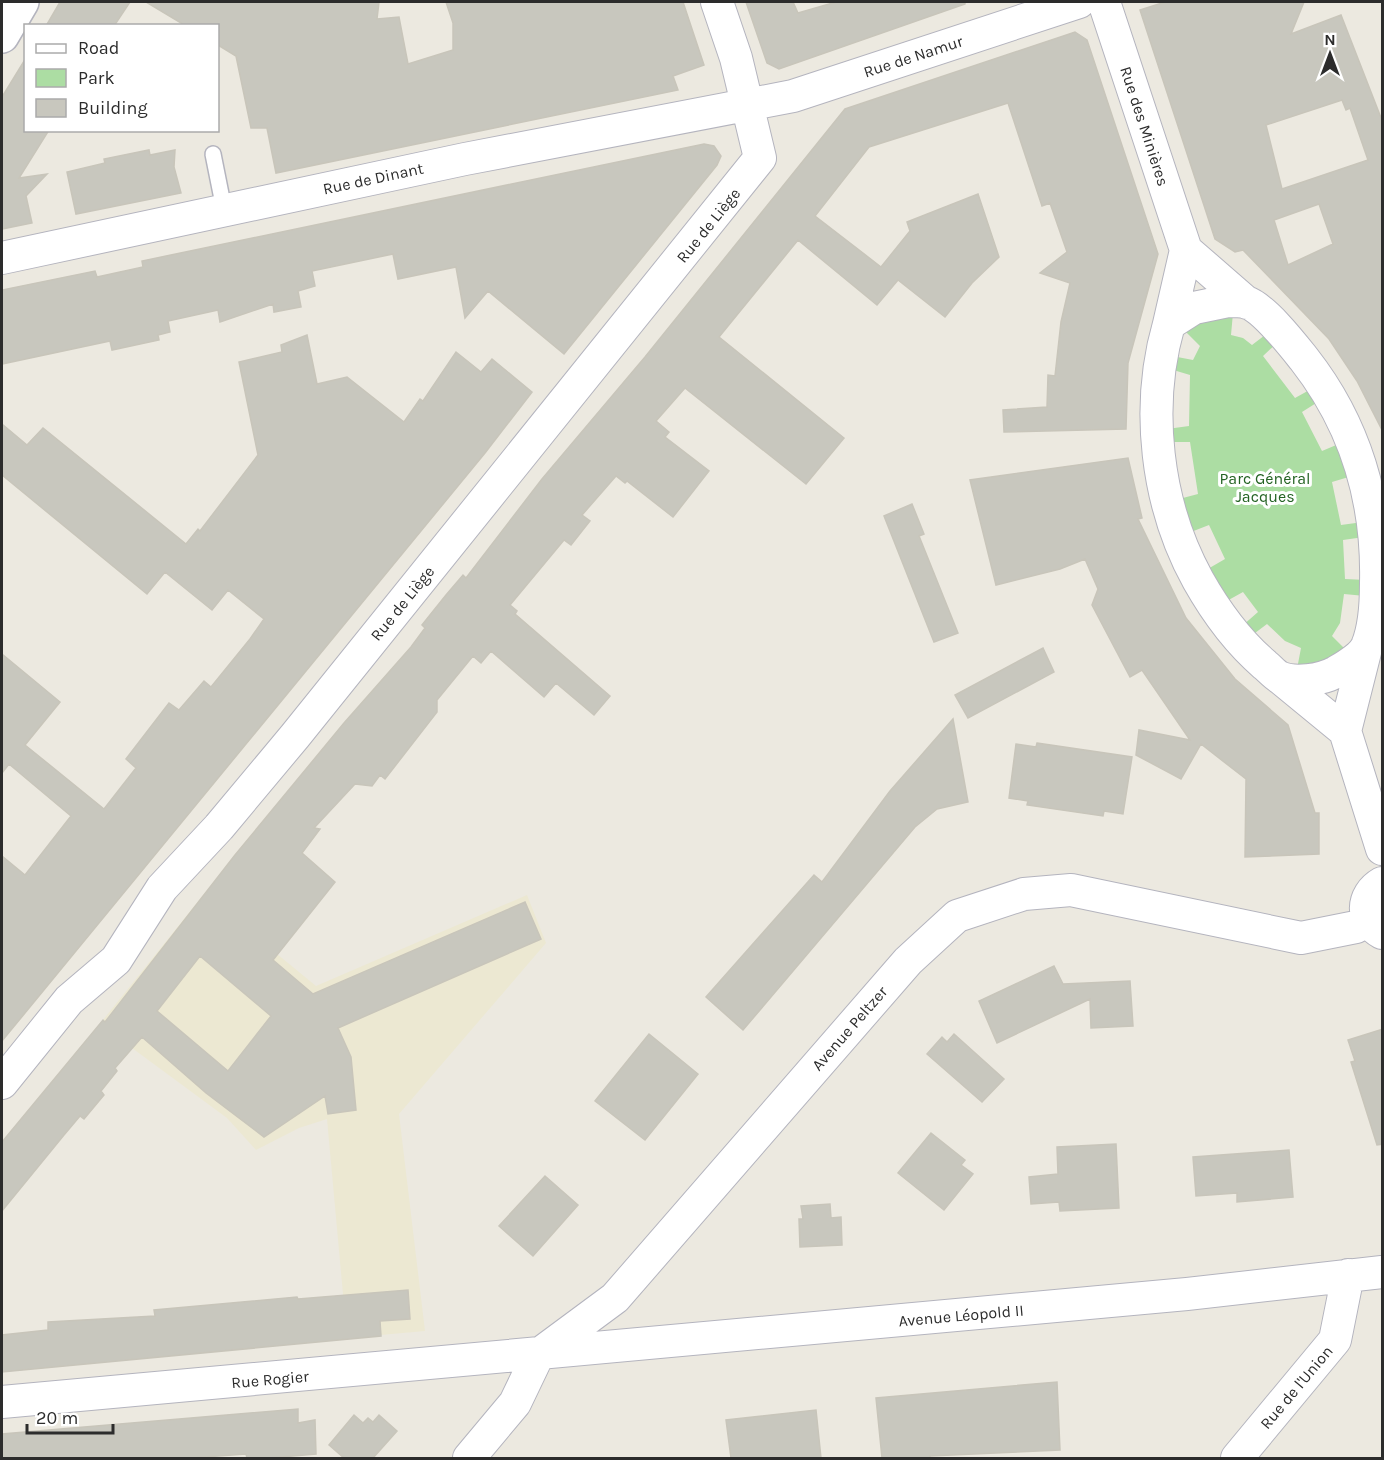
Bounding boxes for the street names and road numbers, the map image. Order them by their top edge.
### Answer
street label: Rue de Namur [861,31,965,81]
street label: Rue des Minières [1116,64,1173,188]
street label: Rue de Dinant [321,159,425,198]
street label: Rue de Liège [672,184,744,267]
street label: Rue de Liège [366,562,438,645]
street label: Avenue Peltzer [808,982,891,1074]
street label: Avenue Léopold II [898,1301,1024,1330]
street label: Rue de l'Union [1256,1342,1337,1433]
street label: Rue Rogier [230,1367,310,1392]

